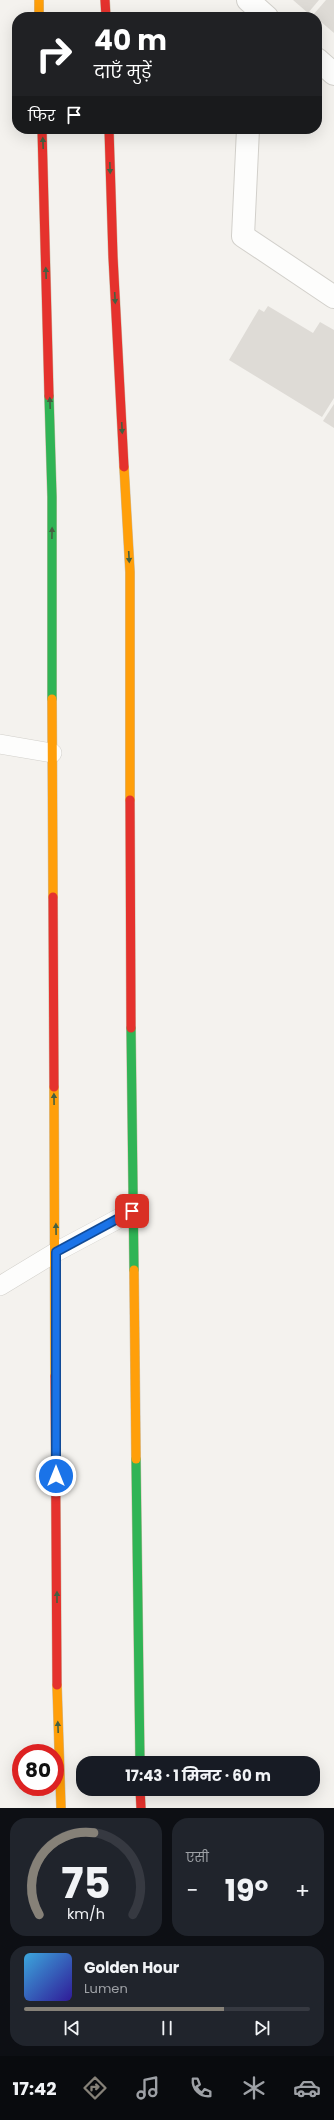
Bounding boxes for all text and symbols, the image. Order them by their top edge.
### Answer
text: 40 m [94,21,167,60]
icon: right [28,28,80,80]
text: दाएँ मुड़ें [94,59,151,84]
icon: arrive [63,104,85,126]
text: फिर [28,105,55,126]
one-way arrow [40,136,46,149]
one-way arrow [107,162,113,175]
one-way arrow [43,267,50,279]
one-way arrow [111,292,118,304]
one-way arrow [47,396,53,409]
one-way arrow [118,422,125,434]
one-way arrow [49,526,55,539]
one-way arrow [126,551,132,564]
one-way arrow [51,1093,58,1105]
pin [115,1194,149,1228]
icon: arrive [121,1200,143,1222]
one-way arrow [53,1222,59,1235]
position arrow [35,1455,77,1497]
one-way arrow [54,1590,60,1603]
one-way arrow [55,1720,61,1733]
speed limit sign: 80 [12,1744,64,1796]
text: 17:43 · 1 मिनट · 60 m [125,1765,271,1786]
text: एसी [186,1848,209,1867]
text: 75 [61,1854,111,1913]
text: 19° [225,1869,268,1912]
text: − [186,1875,198,1906]
text: + [295,1875,310,1906]
text: km/h [67,1904,105,1924]
text: Golden Hour [84,1957,179,1978]
text: Lumen [84,1979,128,1998]
icon: previous [61,2017,83,2039]
icon: pause [156,2017,178,2039]
icon: next [251,2017,273,2039]
icon: directions [81,2074,109,2102]
icon: music [134,2074,162,2102]
icon: phone [187,2074,215,2102]
icon: climate [240,2074,268,2102]
icon: car [293,2074,321,2102]
text: 17:42 [13,2076,56,2101]

